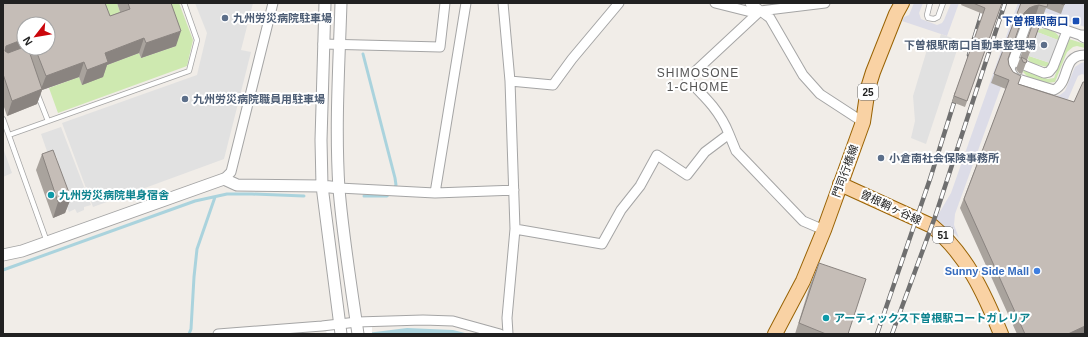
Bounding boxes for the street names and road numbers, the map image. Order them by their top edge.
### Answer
road number: 25 [858,84,878,100]
street label: 門司行橋線 [830,143,860,199]
street label: 曽根鞘ヶ谷線 [859,188,923,226]
road number: 51 [933,227,953,243]

